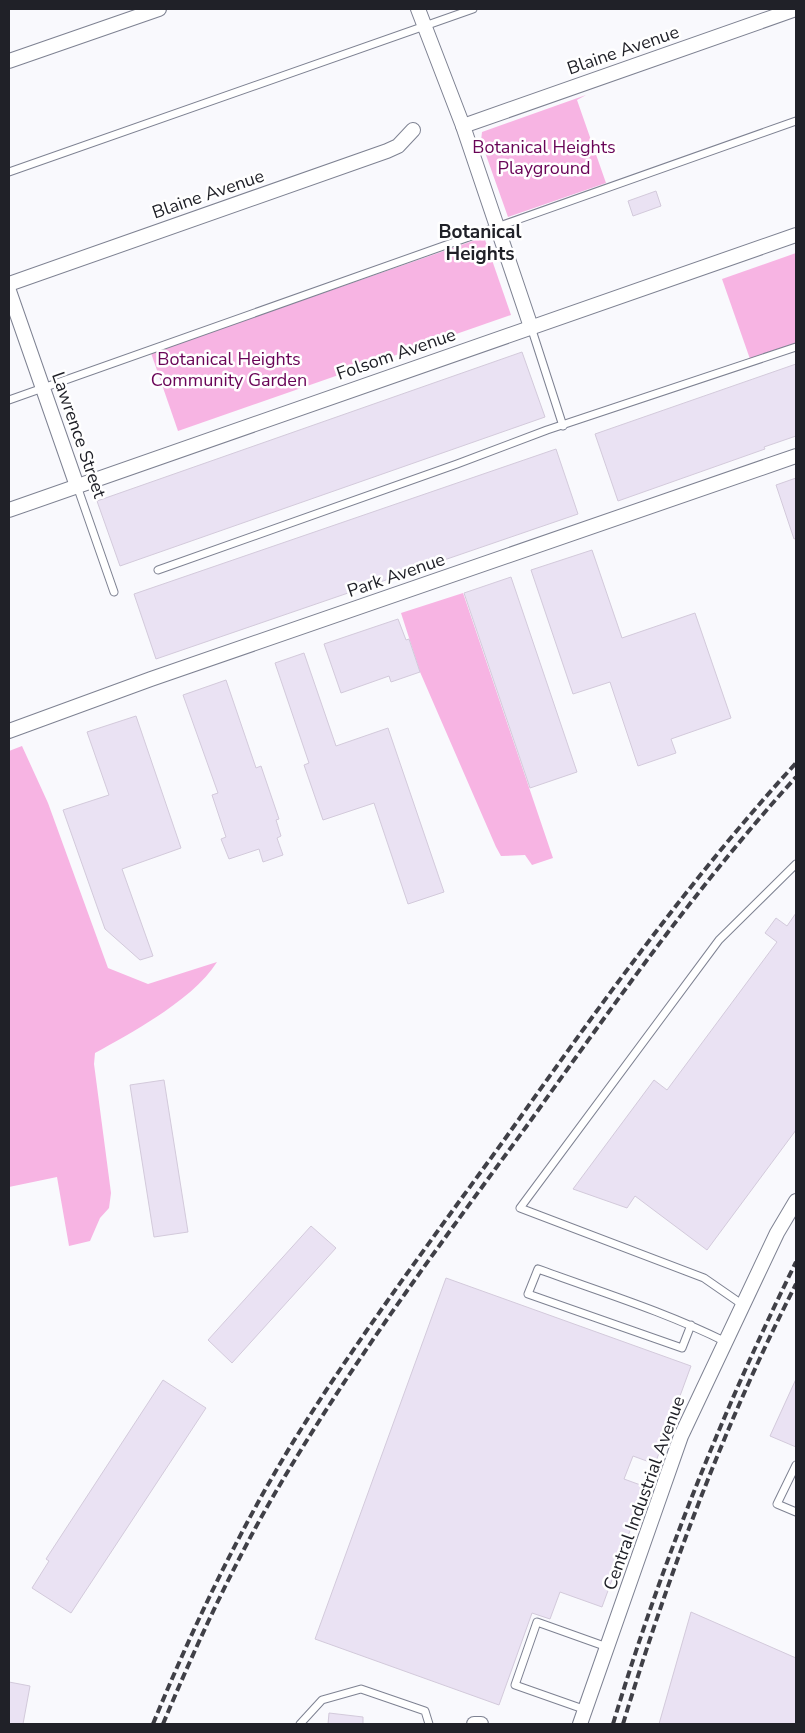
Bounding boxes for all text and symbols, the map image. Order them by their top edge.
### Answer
street label: Blaine Avenue [564,20,682,80]
park label: Botanical Heights Playground [472,135,616,180]
street label: Blaine Avenue [149,164,267,224]
district label: Botanical Heights [439,219,521,267]
street label: Folsom Avenue [333,322,459,386]
park label: Botanical Heights Community Garden [151,347,307,392]
street label: Lawrence Street [46,369,112,502]
street label: Park Avenue [344,547,448,603]
street label: Central Industrial Avenue [598,1393,690,1593]

